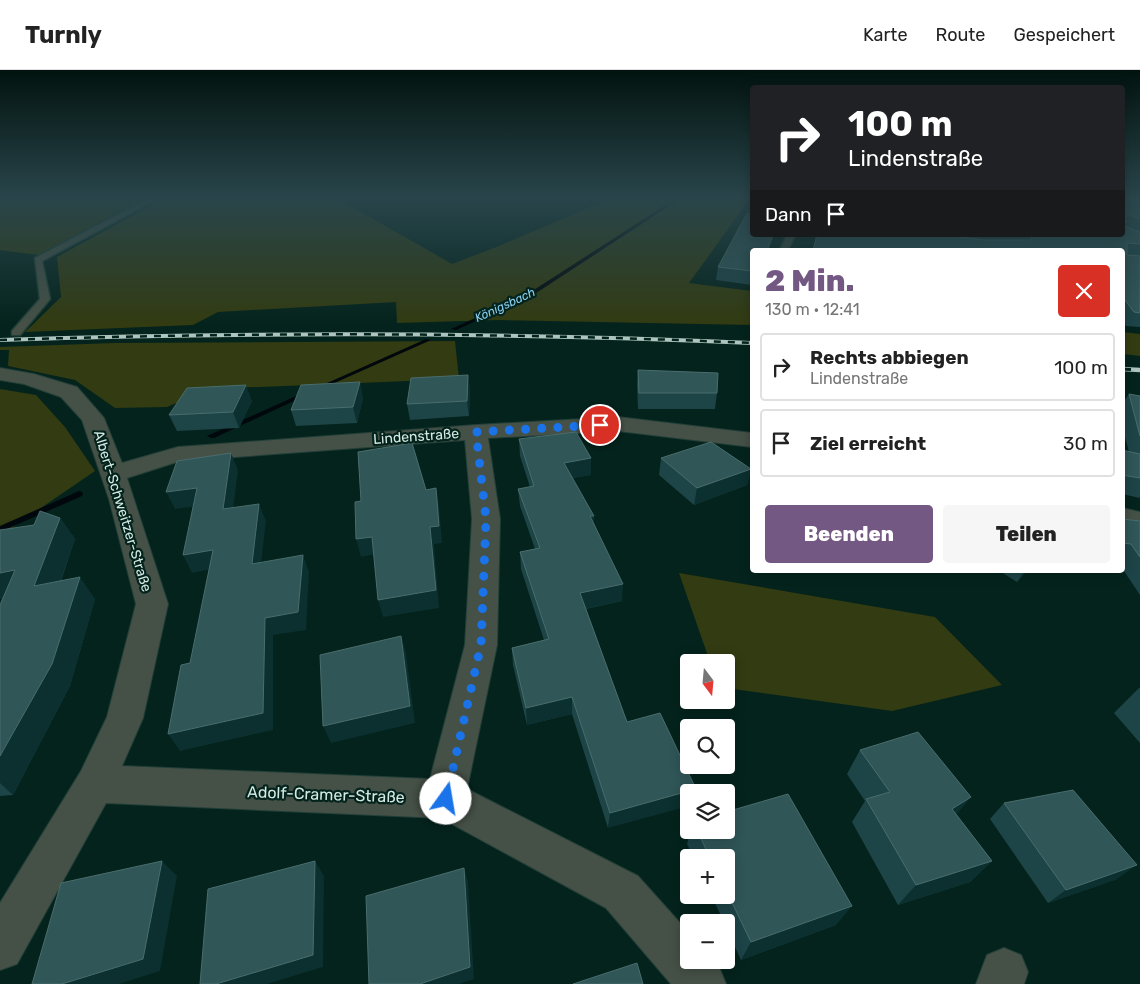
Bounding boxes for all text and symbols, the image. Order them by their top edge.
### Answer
text: Turnly [25,21,102,49]
text: Karte [863,24,907,46]
text: Route [935,24,985,46]
text: Gespeichert [1013,24,1115,46]
text: 100 m [848,103,953,145]
icon: right [765,105,830,170]
text: Lindenstraße [848,145,983,172]
icon: arrive [822,200,850,228]
text: Dann [765,203,812,226]
text: 2 Min. [765,263,854,299]
button: close [1058,265,1110,317]
water label: Königsbach [473,285,537,325]
text: 130 m · 12:41 [765,300,860,319]
text: Rechts abbiegen [810,346,969,369]
icon: right [767,353,795,381]
text: 100 m [1054,356,1108,379]
text: Lindenstraße [810,369,908,388]
pin [579,404,621,446]
icon: arrive [586,411,614,439]
street label: Lindenstraße [373,425,460,448]
street label: Albert-Schweitzer-Straße [90,428,155,594]
icon: arrive [767,429,795,457]
text: Ziel erreicht [810,432,926,455]
text: 30 m [1063,432,1108,455]
button: Beenden [765,505,933,563]
button: Teilen [943,505,1110,563]
north arrow [680,654,735,709]
map controls [680,654,735,969]
button: search [680,719,735,774]
position arrow [419,772,471,824]
street label: Adolf-Cramer-Straße [247,782,405,807]
button: layers [680,784,735,839]
button: + [680,849,735,904]
button: − [680,914,735,969]

